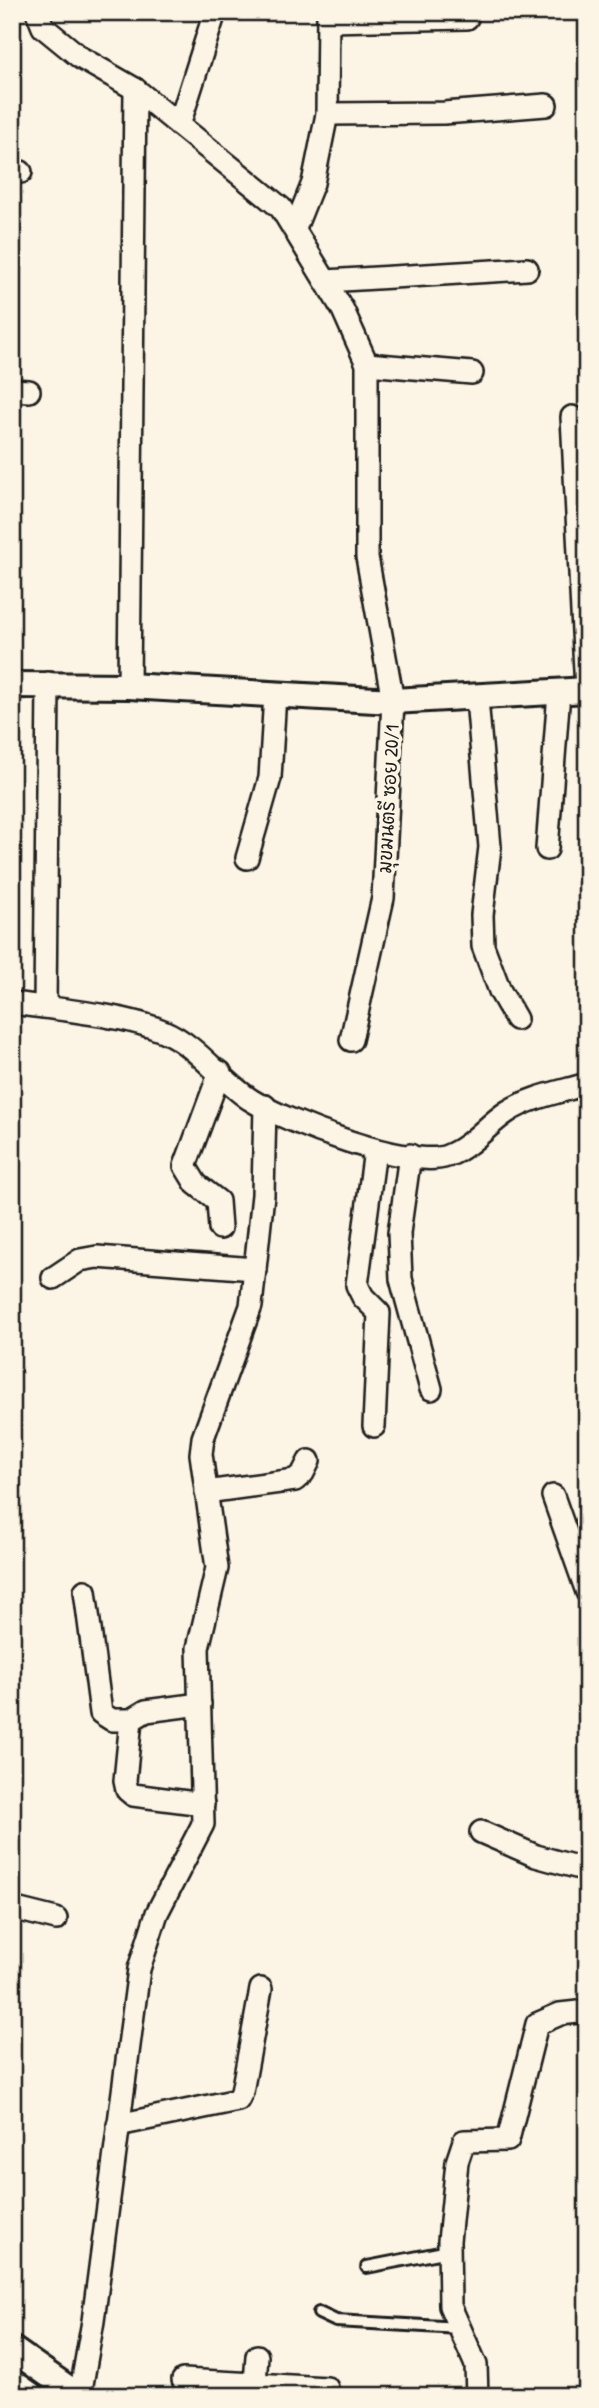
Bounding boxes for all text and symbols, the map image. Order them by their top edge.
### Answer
street label: มุขมนตรี ซอย 20/1 [371,724,407,874]

